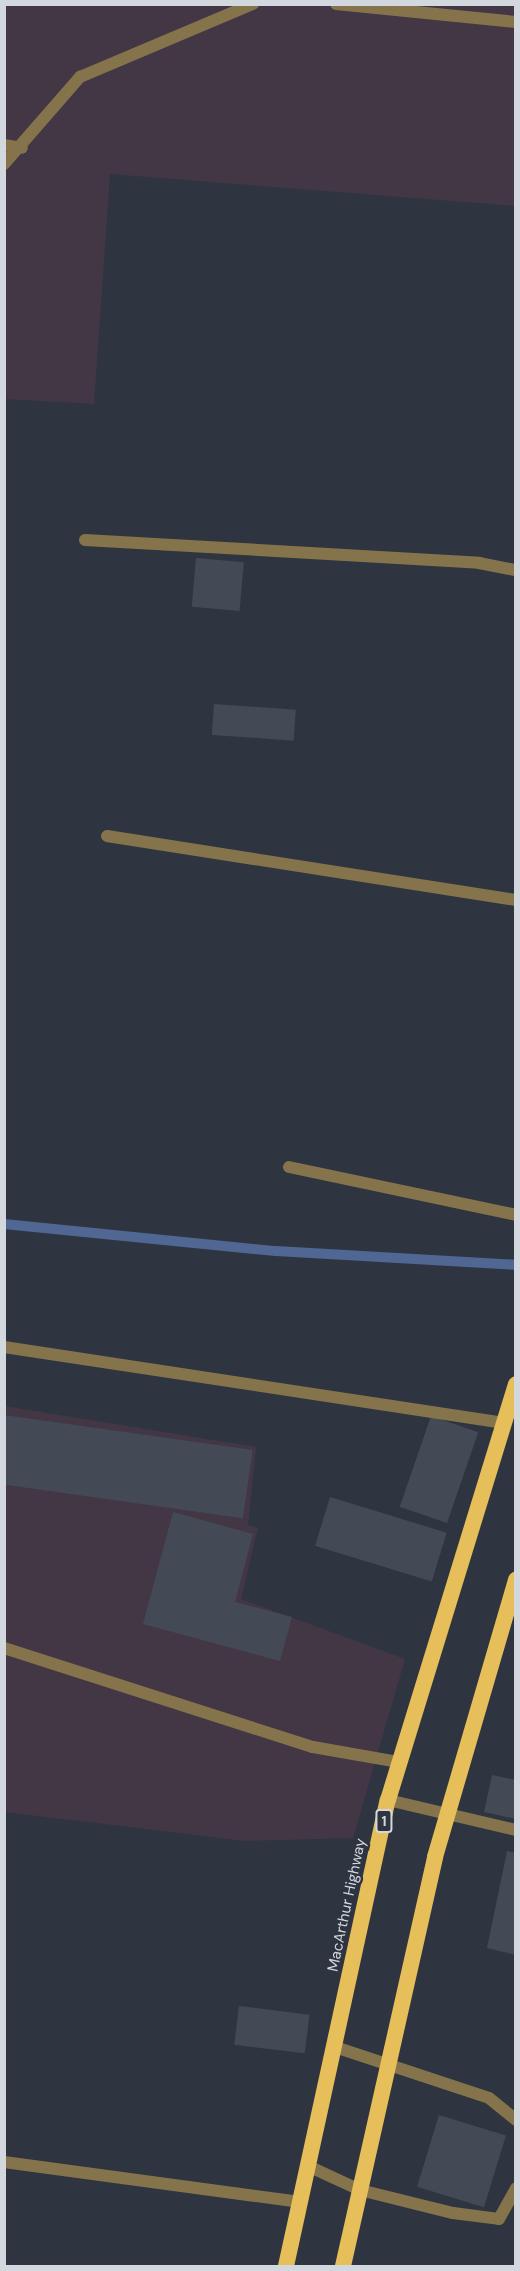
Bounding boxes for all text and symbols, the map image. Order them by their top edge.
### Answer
road number: 1 [375,1810,393,1832]
street label: MacArthur Highway [324,1837,370,1973]

